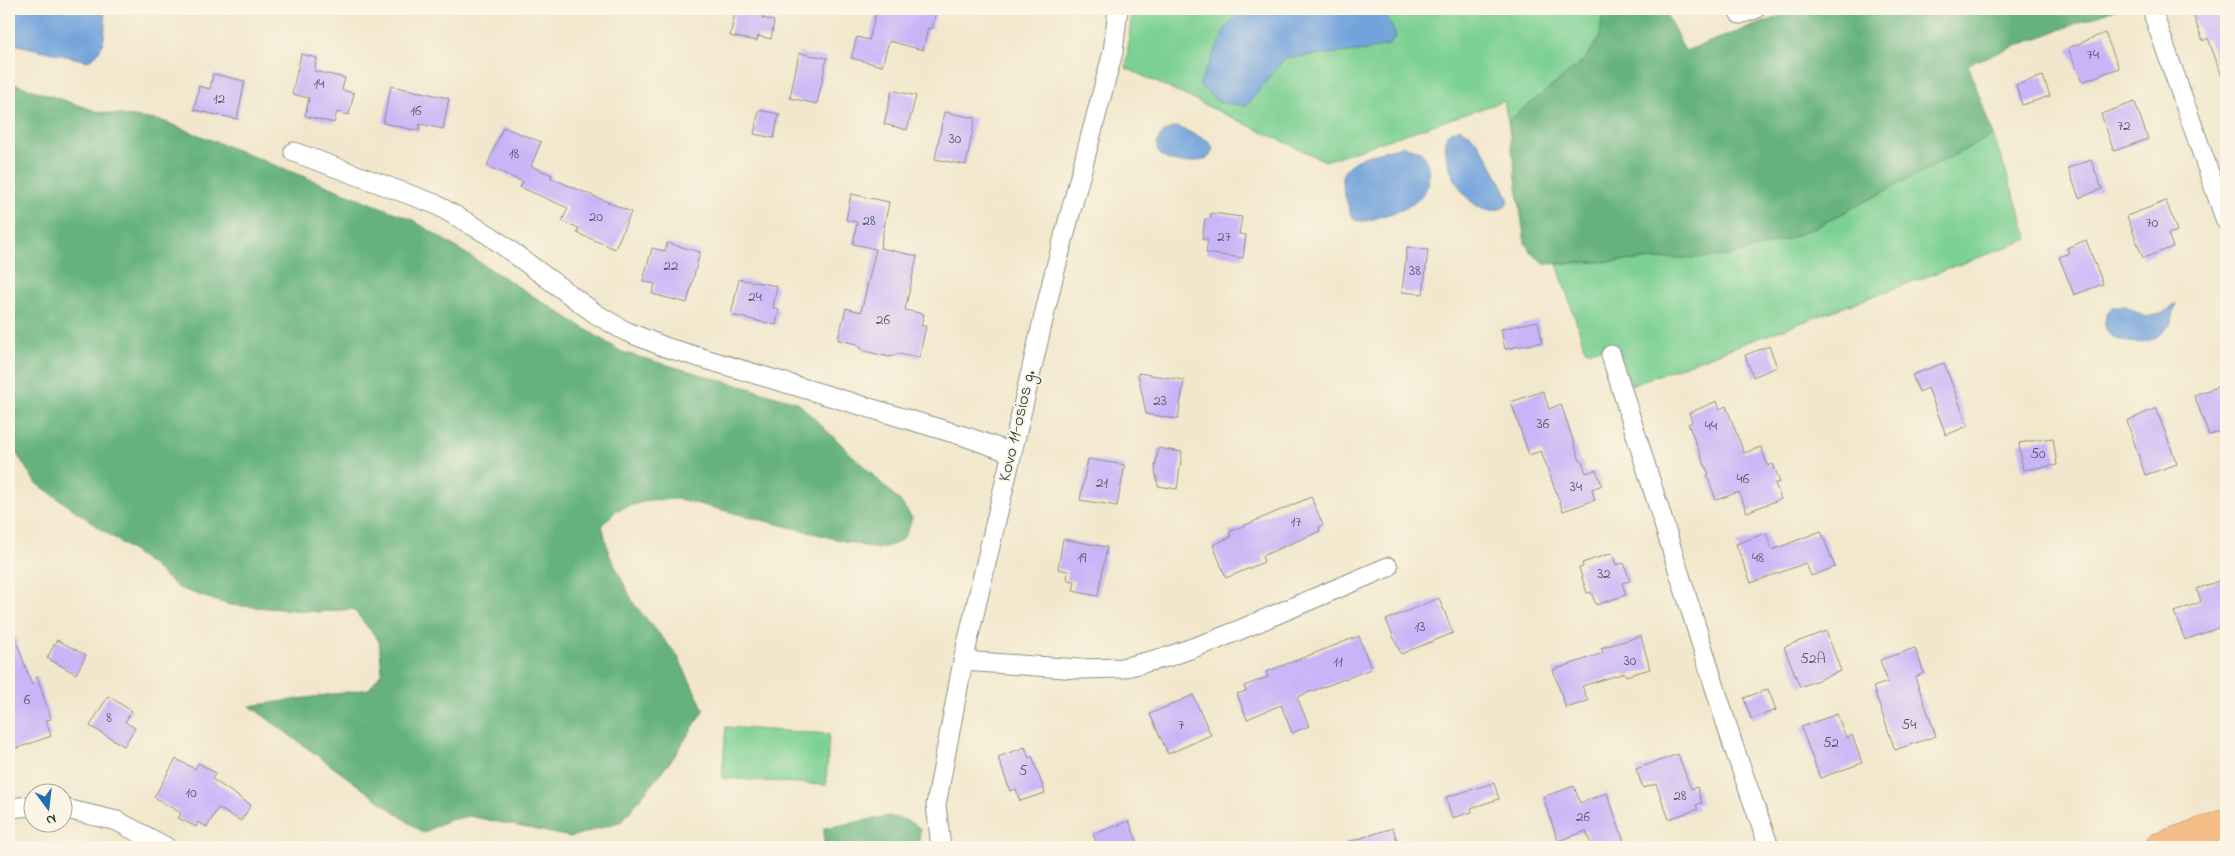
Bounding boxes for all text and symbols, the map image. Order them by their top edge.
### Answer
house number: 74 [2087,44,2099,66]
house number: 14 [314,73,324,95]
house number: 12 [213,88,226,110]
house number: 16 [410,100,422,122]
house number: 72 [2117,115,2131,137]
house number: 30 [949,128,962,150]
house number: 18 [509,143,520,165]
house number: 20 [589,206,603,228]
house number: 28 [862,210,876,232]
house number: 70 [2146,212,2159,234]
house number: 27 [1217,226,1231,248]
house number: 22 [664,255,679,277]
house number: 38 [1409,260,1421,282]
house number: 24 [748,286,762,308]
house number: 26 [876,309,890,331]
street label: Kovo 11-osios g. [993,367,1044,485]
house number: 23 [1153,390,1167,412]
house number: 36 [1537,413,1550,435]
house number: 44 [1705,415,1717,437]
house number: 50 [2030,443,2046,465]
house number: 46 [1737,468,1750,490]
house number: 21 [1096,472,1108,494]
house number: 34 [1570,476,1582,498]
house number: 17 [1291,511,1301,533]
house number: 19 [1077,547,1087,569]
house number: 48 [1752,547,1764,569]
house number: 32 [1597,563,1611,585]
house number: 13 [1415,616,1425,638]
house number: 52A [1800,648,1826,670]
house number: 30 [1624,650,1637,672]
house number: 11 [1333,651,1343,673]
house number: 6 [24,689,31,711]
house number: 8 [106,707,112,729]
house number: 7 [1178,714,1184,736]
house number: 54 [1902,714,1916,736]
house number: 52 [1823,732,1840,754]
house number: 5 [1019,760,1028,782]
house number: 10 [185,782,197,804]
north arrow [22,784,72,834]
house number: 28 [1673,785,1687,807]
house number: 26 [1576,806,1590,828]
text: N [44,808,58,830]

